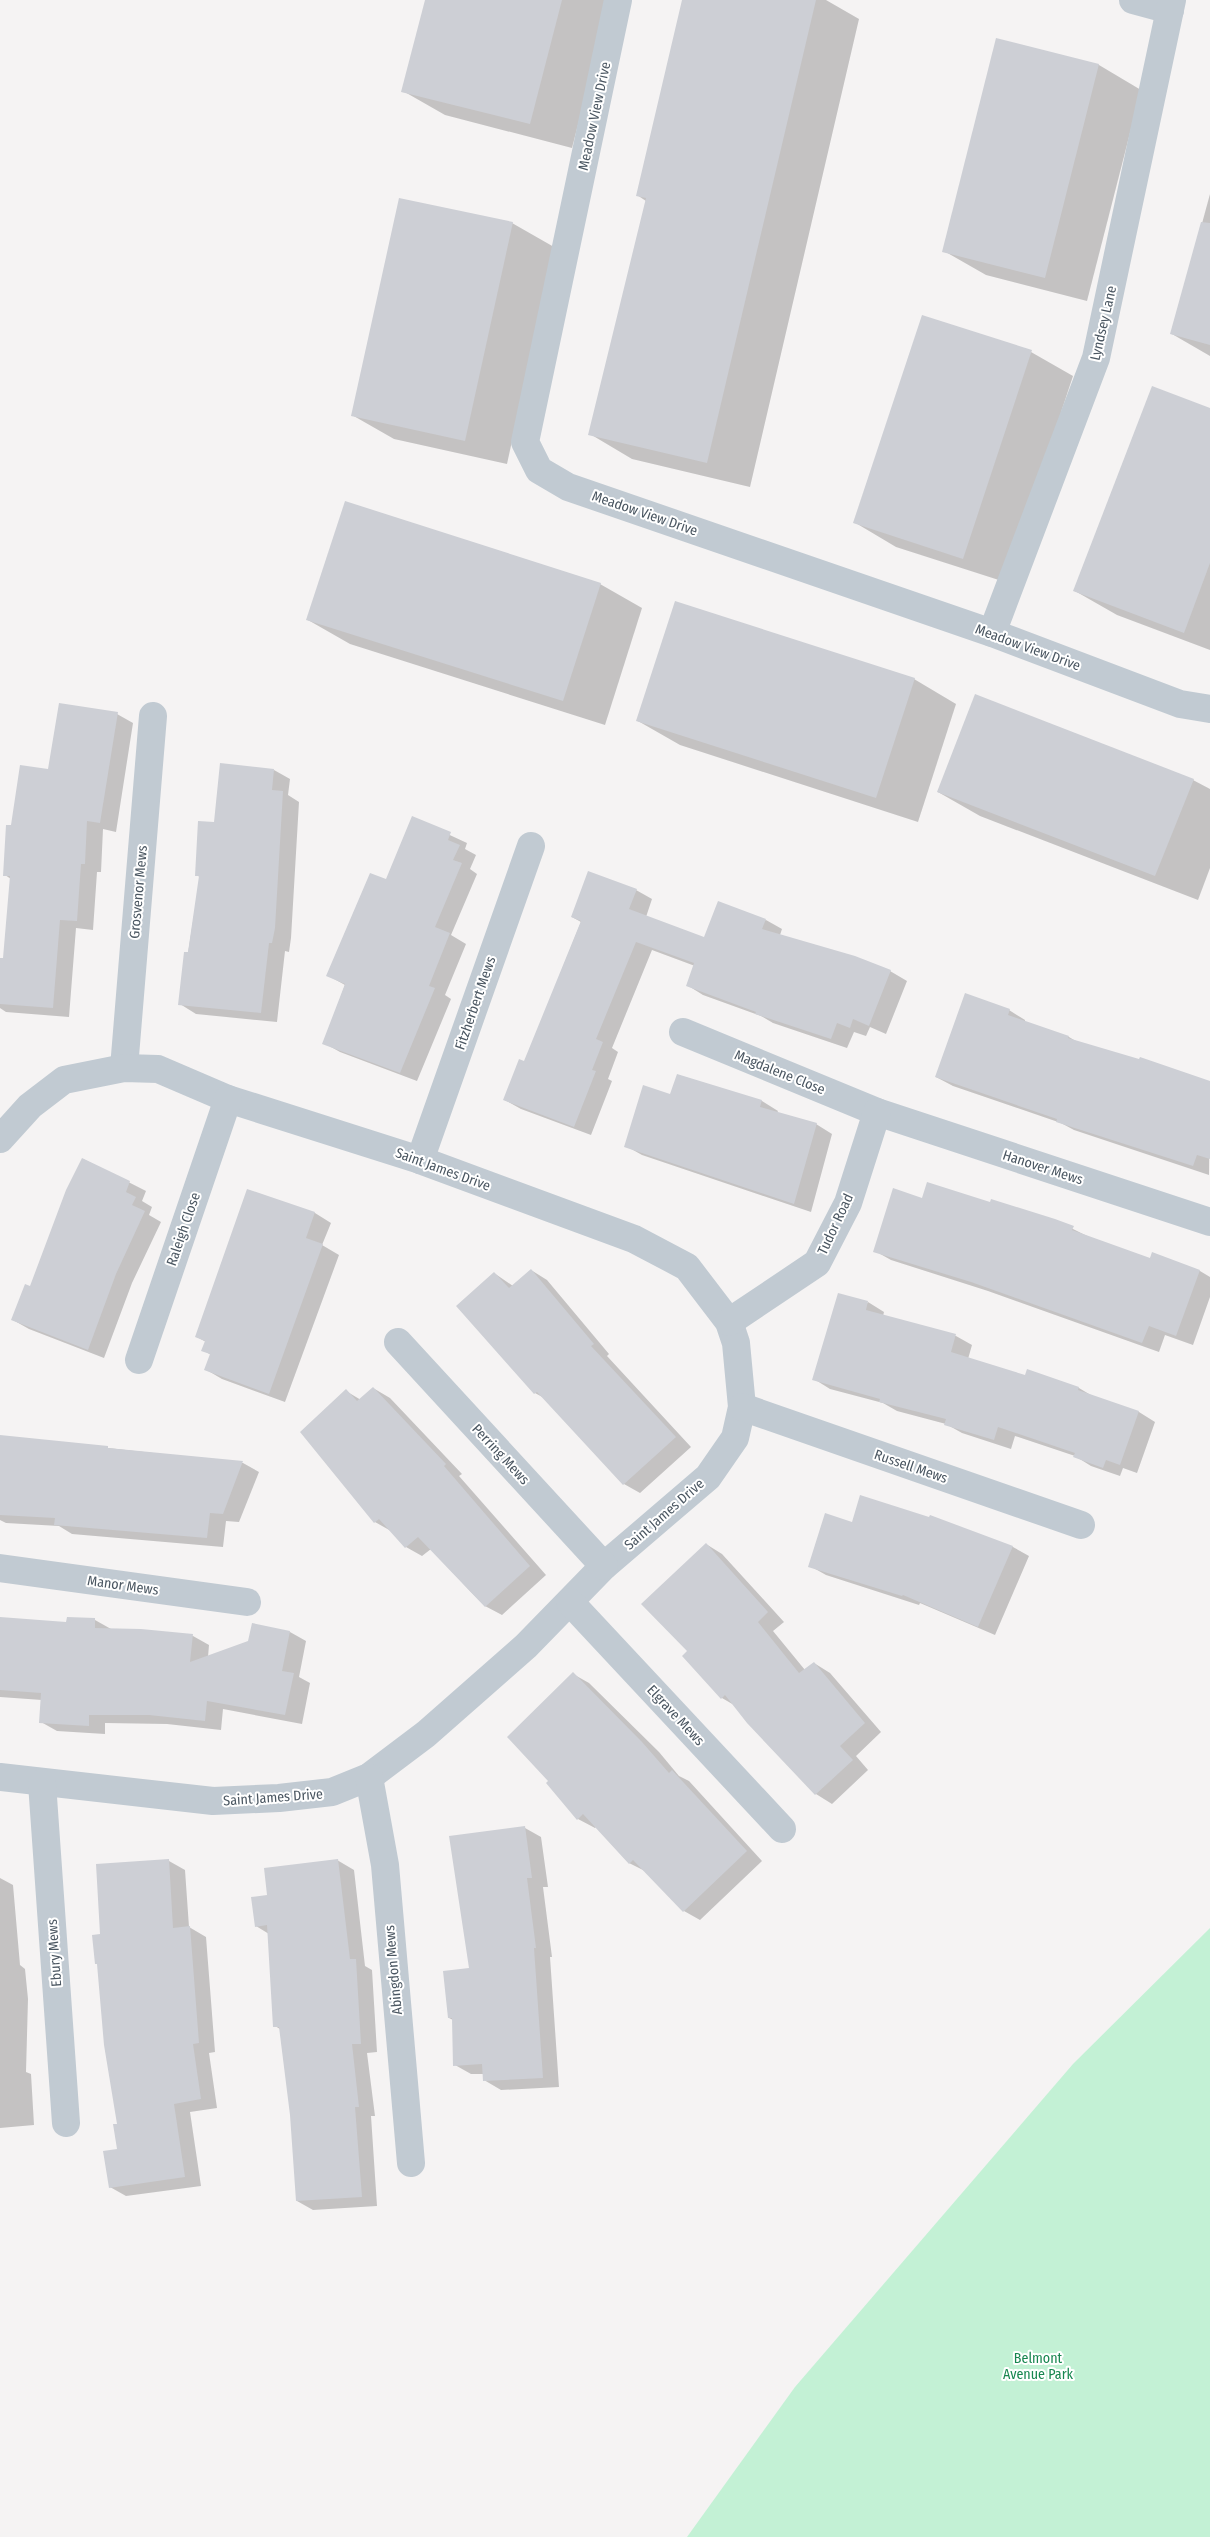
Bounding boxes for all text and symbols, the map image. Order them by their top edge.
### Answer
street label: Meadow View Drive [575,60,614,172]
street label: Lyndsey Lane [1087,284,1120,362]
street label: Meadow View Drive [590,487,700,540]
street label: Meadow View Drive [973,621,1083,674]
street label: Grosvenor Mews [126,845,151,939]
street label: Fitzherbert Mews [452,954,499,1052]
street label: Magdalene Close [732,1047,828,1098]
street label: Saint James Drive [393,1144,493,1195]
street label: Hanover Mews [1001,1147,1085,1188]
street label: Raleigh Close [163,1190,204,1268]
street label: Tudor Road [814,1191,857,1257]
street label: Perring Mews [468,1421,533,1488]
street label: Russell Mews [872,1446,950,1487]
street label: Saint James Drive [621,1475,708,1554]
street label: Manor Mews [86,1572,160,1599]
street label: Elgrave Mews [643,1682,708,1749]
street label: Saint James Drive [223,1786,324,1809]
street label: Ebury Mews [44,1919,65,1987]
street label: Abingdon Mews [381,1925,406,2015]
park label: Belmont Avenue Park [1003,2350,1074,2383]

